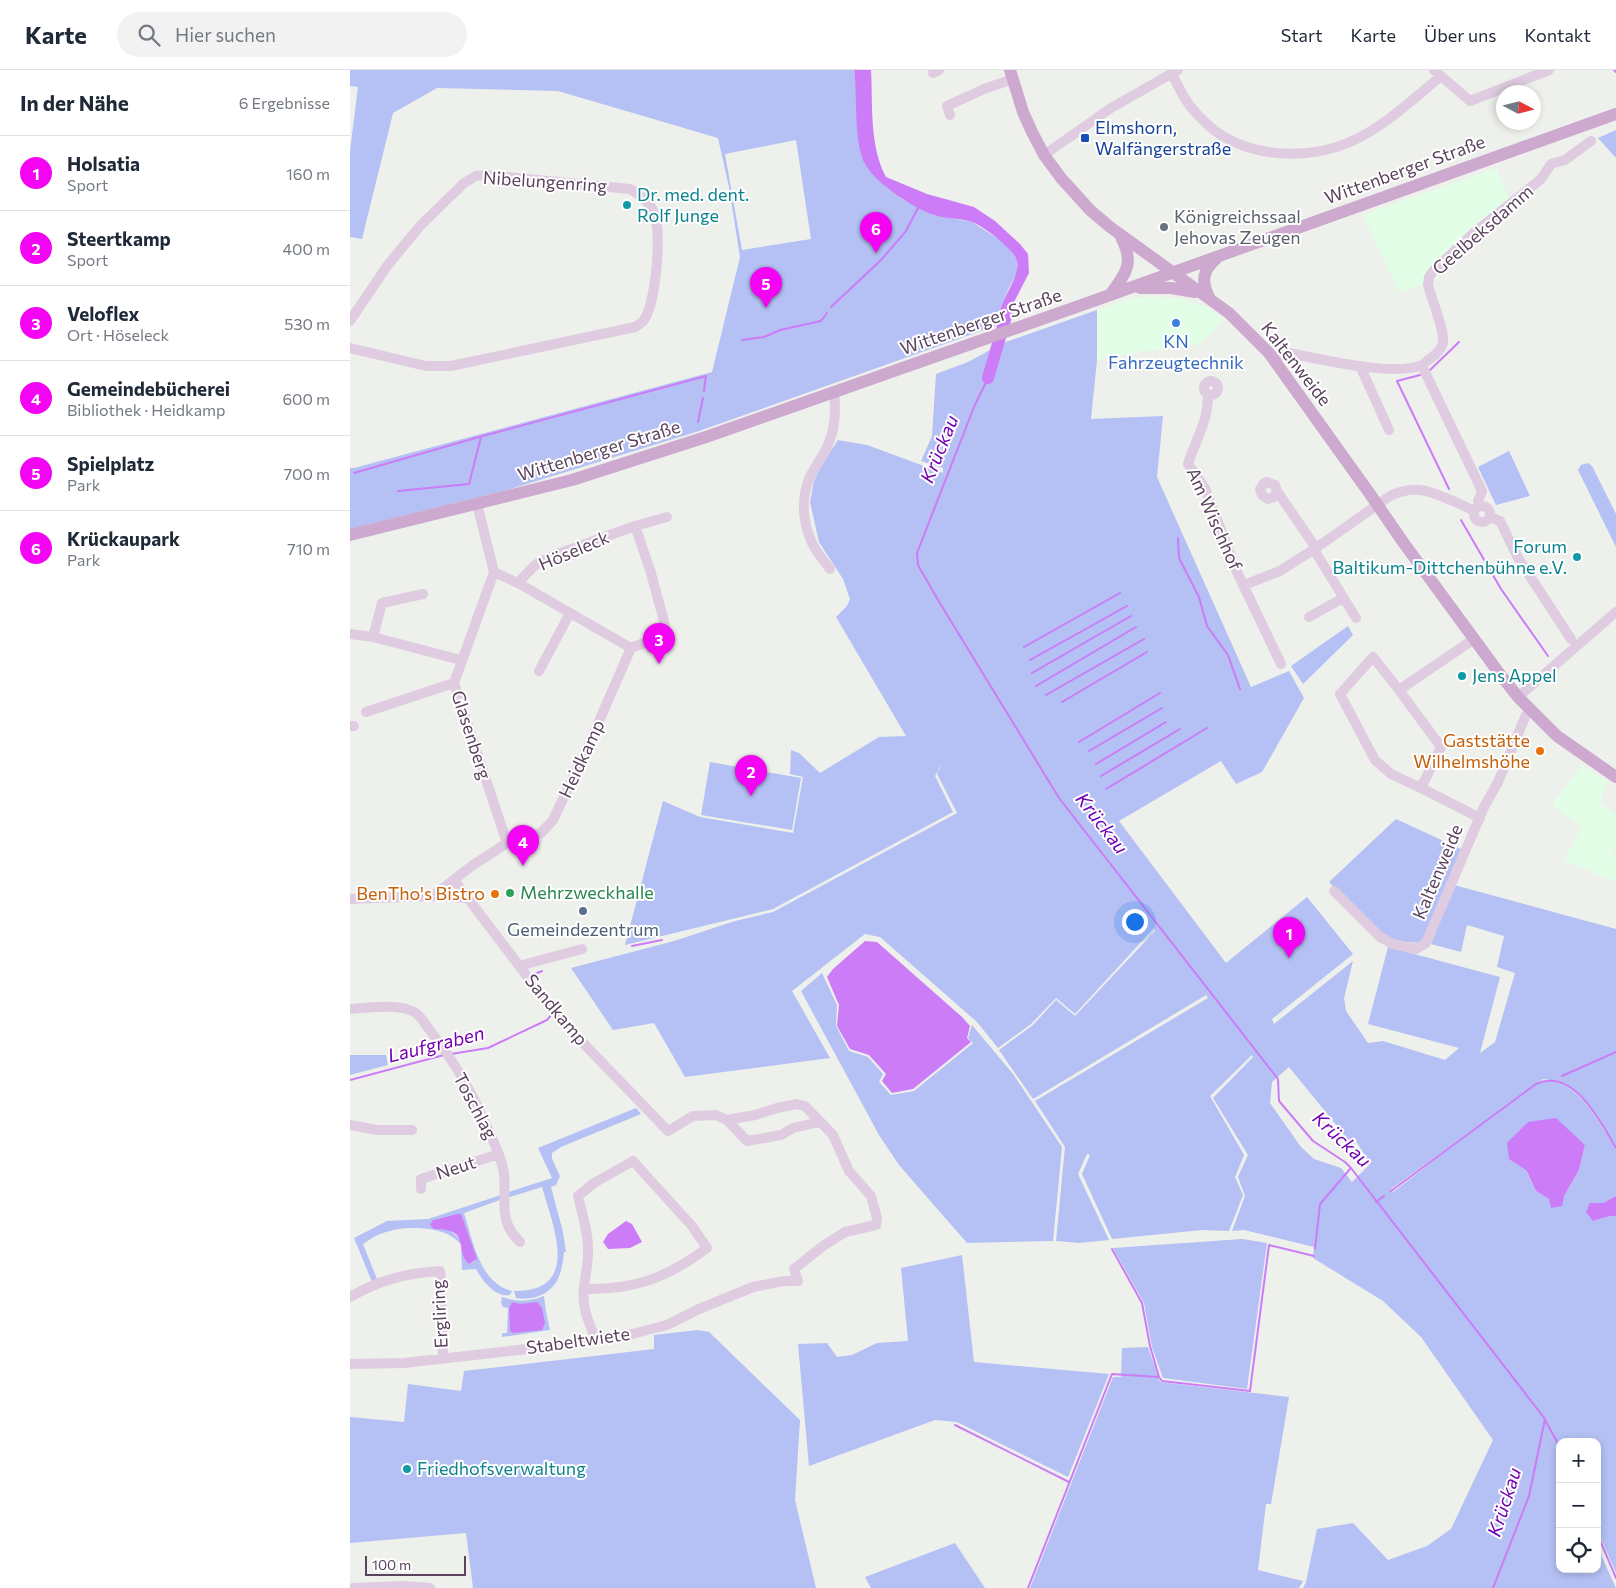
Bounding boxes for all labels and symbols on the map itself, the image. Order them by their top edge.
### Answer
north arrow [1496,85,1541,130]
place label: Elmshorn, Walfängerstraße [1095,116,1231,159]
street label: Wittenberger Straße [1321,130,1488,208]
marker: Elmshorn, Walfängerstraße [1079,132,1091,144]
street label: Nibelungenring [482,166,608,196]
street label: Geelbeksdamm [1428,180,1537,279]
place label: Dr. med. dent. Rolf Junge [637,183,749,226]
marker: Dr. med. dent. Rolf Junge [621,199,633,211]
place label: Königreichssaal Jehovas Zeugen [1174,205,1301,248]
pin: 6 [860,212,892,253]
marker: Königreichssaal Jehovas Zeugen [1158,221,1170,233]
pin: 5 [750,267,782,308]
street label: Wittenberger Straße [897,283,1064,359]
marker: KN Fahrzeugtechnik [1170,317,1182,329]
street label: Kaltenweide [1257,317,1337,410]
place label: KN Fahrzeugtechnik [1108,330,1244,373]
water label: Krückau [915,411,963,486]
street label: Wittenberger Straße [515,415,683,485]
street label: Am Wischhof [1182,464,1248,574]
street label: Höseleck [535,525,612,575]
place label: Forum Baltikum-Dittchenbühne e.V. [1332,535,1567,578]
marker: Forum Baltikum-Dittchenbühne e.V. [1571,551,1583,563]
pin: 3 [643,623,675,664]
place label: Jens Appel [1472,664,1556,686]
marker: Jens Appel [1456,670,1468,682]
street label: Glasenberg [447,687,497,782]
street label: Heidkamp [553,716,609,801]
place label: Gaststätte Wilhelmshöhe [1413,729,1530,772]
marker: Gaststätte Wilhelmshöhe [1534,745,1546,757]
pin: 2 [735,755,767,796]
water label: Krückau [1071,788,1134,858]
street label: Kaltenweide [1407,821,1467,922]
pin: 4 [507,825,539,866]
place label: Mehrzweckhalle [520,881,654,903]
place label: BenTho's Bistro [356,882,485,904]
marker: Mehrzweckhalle [504,887,516,899]
marker: BenTho's Bistro [489,888,501,900]
marker: Gemeindezentrum [577,905,589,917]
your location [1122,909,1148,935]
pin: 1 [1273,917,1305,958]
place label: Gemeindezentrum [507,918,659,940]
street label: Sandkamp [521,969,593,1049]
water label: Laufgraben [385,1020,487,1067]
street label: Toschlag [449,1069,503,1143]
water label: Krückau [1308,1106,1376,1172]
street label: Neut [433,1150,478,1184]
street label: Ergliring [426,1279,452,1349]
street label: Stabeltwiete [525,1322,631,1358]
place label: Friedhofsverwaltung [417,1457,586,1479]
marker: Friedhofsverwaltung [401,1463,413,1475]
water label: Krückau [1482,1464,1526,1539]
scale bar [365,1553,466,1576]

